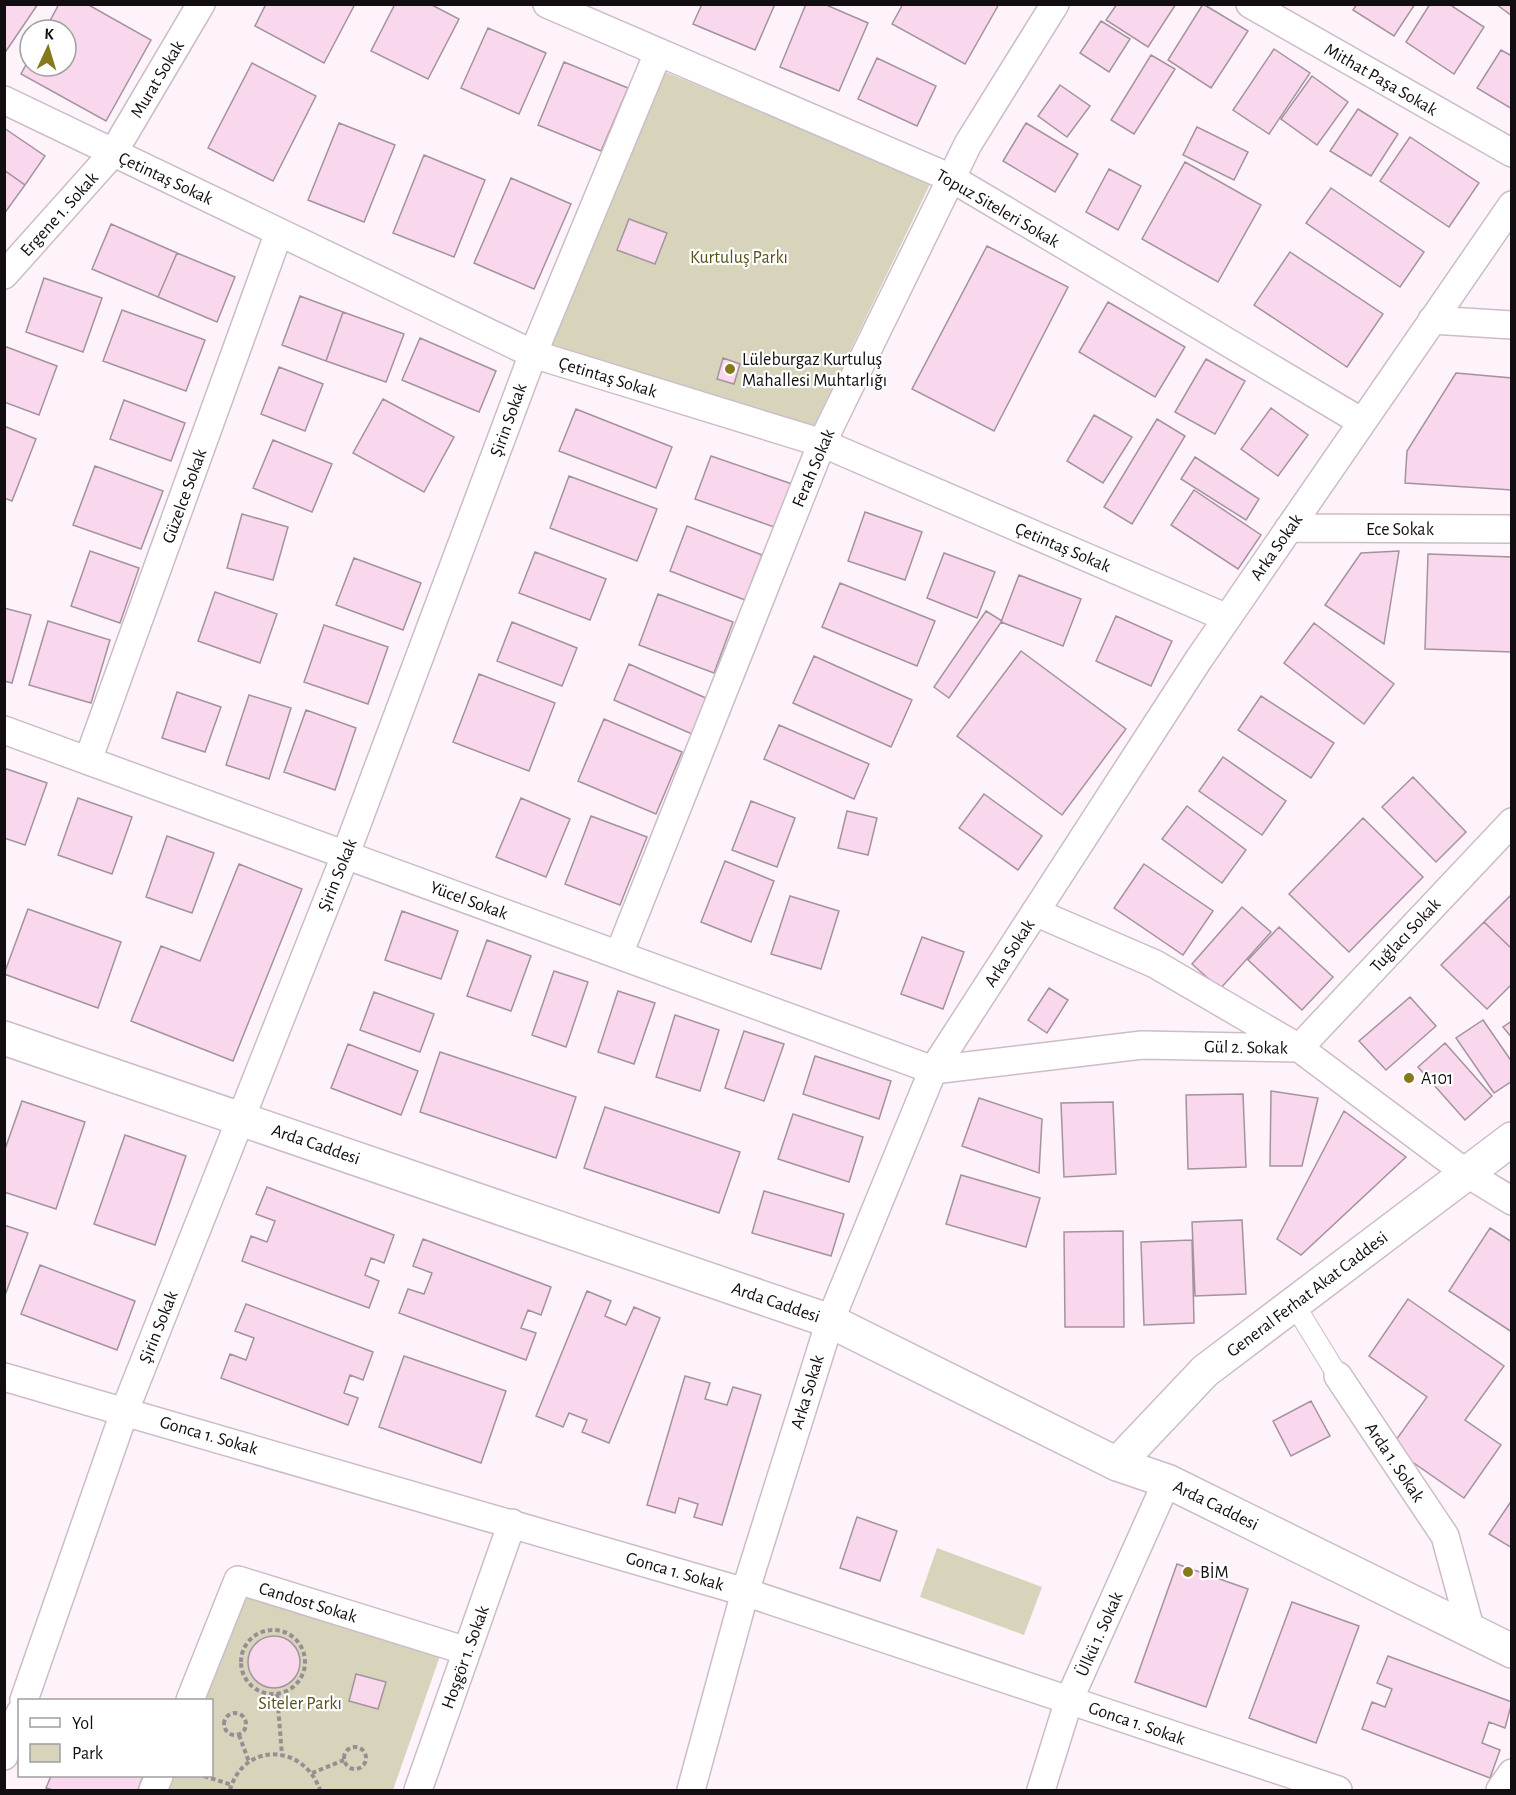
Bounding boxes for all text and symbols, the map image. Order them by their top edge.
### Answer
north arrow [18,18,78,78]
text: K [44,26,55,42]
street label: Murat Sokak [128,37,188,121]
street label: Mithat Paşa Sokak [1321,40,1441,120]
street label: Çetintaş Sokak [116,149,216,209]
street label: Topuz Siteleri Sokak [933,166,1063,252]
street label: Ergene 1. Sokak [17,168,103,260]
park label: Kurtuluş Parkı [690,249,788,267]
place label: Lüleburgaz Kurtuluş Mahallesi Muhtarlığı [742,351,887,390]
street label: Çetintaş Sokak [556,354,660,402]
marker: Lüleburgaz Kurtuluş Mahallesi Muhtarlığı [723,362,737,376]
street label: Şirin Sokak [487,381,531,459]
street label: Ferah Sokak [789,426,839,510]
street label: Güzelce Sokak [160,446,211,546]
street label: Arka Sokak [1247,510,1307,584]
street label: Çetintaş Sokak [1012,520,1114,576]
street label: Ece Sokak [1366,521,1435,539]
street label: Şirin Sokak [315,836,361,914]
street label: Yücel Sokak [427,879,511,924]
street label: Tuğlacı Sokak [1367,895,1445,976]
street label: Arka Sokak [981,916,1039,991]
street label: Gül 2. Sokak [1204,1038,1289,1058]
place label: A101 [1421,1070,1453,1088]
marker: A101 [1402,1071,1416,1085]
street label: Arda Caddesi [269,1121,362,1168]
street label: General Ferhat Akat Caddesi [1224,1229,1391,1361]
street label: Arda Caddesi [729,1279,822,1326]
street label: Şirin Sokak [136,1288,182,1366]
street label: Arka Sokak [788,1352,828,1432]
street label: Gonca 1. Sokak [158,1413,261,1459]
street label: Arda 1. Sokak [1361,1420,1428,1506]
street label: Arda Caddesi [1170,1478,1261,1534]
street label: Gonca 1. Sokak [624,1549,727,1595]
place label: BİM [1200,1562,1229,1582]
marker: BİM [1181,1565,1195,1579]
street label: Candost Sokak [256,1579,360,1627]
street label: Ülkü 1. Sokak [1071,1588,1127,1679]
street label: Hoşgör 1. Sokak [439,1603,493,1711]
park label: Siteler Parkı [258,1695,342,1713]
legend [18,1699,213,1777]
street label: Gonca 1. Sokak [1086,1699,1188,1749]
text: Yol [72,1715,94,1733]
text: Park [72,1745,104,1763]

